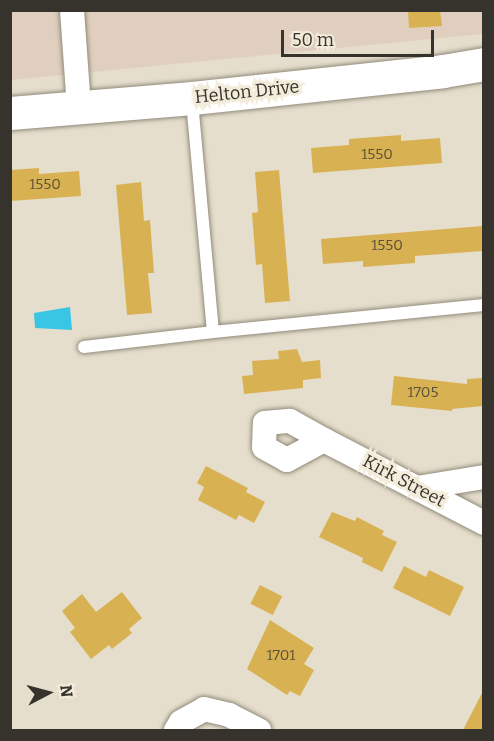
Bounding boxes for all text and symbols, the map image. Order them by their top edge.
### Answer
scale bar [284,18,437,56]
text: 50 m [292,29,334,51]
street label: Helton Drive [194,76,300,108]
house number: 1550 [361,146,393,164]
house number: 1550 [29,176,61,194]
house number: 1550 [371,237,403,255]
house number: 1705 [408,384,438,402]
street label: Kirk Street [359,450,449,512]
house number: 1701 [267,647,295,665]
north arrow [18,663,78,723]
text: N [56,684,76,698]

